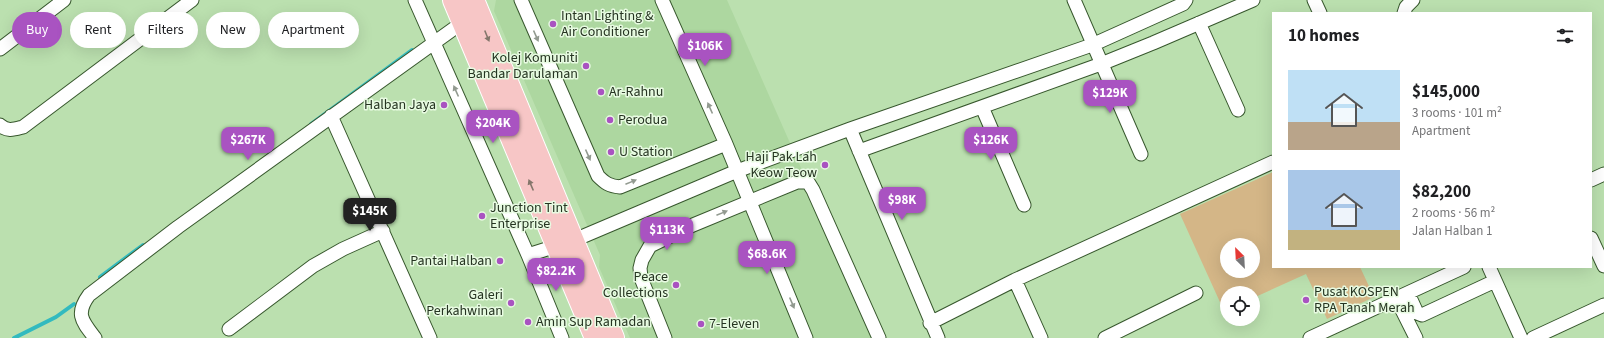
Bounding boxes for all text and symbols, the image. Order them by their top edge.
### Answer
place label: Intan Lighting & Air Conditioner [561,6,654,42]
chip: Buy [12,12,62,48]
chip: Rent [70,12,126,48]
chip: Filters [134,12,198,48]
chip: New [206,12,260,48]
chip: Apartment [268,12,359,48]
marker: Intan Lighting & Air Conditioner [548,19,558,29]
text: 10 homes [1288,24,1359,48]
icon: filters [1554,25,1576,47]
one-way arrow [484,30,491,42]
one-way arrow [534,30,540,42]
pin: $106K [677,33,733,67]
text: $106K [687,37,723,55]
place label: Kolej Komuniti Bandar Darulaman [467,48,578,84]
marker: Kolej Komuniti Bandar Darulaman [581,61,591,71]
pin: $129K [1082,80,1138,114]
text: $145,000 [1412,80,1480,104]
place label: Ar-Rahnu [609,82,663,102]
text: $129K [1092,84,1128,102]
one-way arrow [453,86,459,97]
icon: home [1320,86,1368,134]
marker: Ar-Rahnu [596,87,606,97]
place label: Halban Jaya [364,95,436,115]
marker: Halban Jaya [439,100,449,110]
one-way arrow [706,102,713,114]
text: 3 rooms · 101 m² [1412,104,1502,122]
pin: $204K [465,110,521,144]
place label: Perodua [618,110,667,130]
text: $204K [475,114,511,132]
marker: Perodua [605,115,615,125]
text: Apartment [1412,122,1470,140]
pin: $267K [220,127,276,161]
pin: $126K [963,127,1019,161]
text: $267K [230,131,266,149]
text: $126K [973,131,1009,149]
place label: U Station [619,142,673,162]
marker: U Station [606,147,616,157]
place label: Haji Pak Lah Keow Teow [746,147,817,183]
one-way arrow [586,149,592,161]
marker: Haji Pak Lah Keow Teow [820,160,830,170]
one-way arrow [528,178,534,190]
one-way arrow [626,179,638,185]
text: $82,200 [1412,180,1471,204]
icon: home [1320,186,1368,234]
pin: $98K [878,187,926,221]
text: $98K [888,191,916,209]
pin: $145K [342,198,398,232]
place label: Junction Tint Enterprise [490,198,568,234]
text: $145K [352,202,388,220]
text: 2 rooms · 56 m² [1412,204,1495,222]
one-way arrow [717,210,729,216]
marker: Junction Tint Enterprise [477,211,487,221]
pin: $113K [639,217,695,251]
text: $113K [649,221,685,239]
text: Jalan Halban 1 [1412,222,1492,240]
north arrow [1220,238,1260,278]
map controls [1220,238,1260,326]
pin: $68.6K [734,241,800,275]
text: $68.6K [747,245,787,263]
place label: Pantai Halban [410,251,492,271]
marker: Pantai Halban [495,256,505,266]
pin: $82.2K [523,258,589,292]
text: $82.2K [536,262,576,280]
place label: Peace Collections [603,267,668,303]
marker: Peace Collections [671,280,681,290]
place label: Pusat KOSPEN RPA Tanah Merah [1314,282,1415,318]
place label: Galeri Perkahwinan [426,285,503,321]
button: locate [1220,286,1260,326]
marker: Pusat KOSPEN RPA Tanah Merah [1301,295,1311,305]
marker: Galeri Perkahwinan [506,298,516,308]
one-way arrow [789,298,795,309]
place label: Amin Sup Ramadan [536,312,651,332]
place label: 7-Eleven [709,314,759,334]
marker: Amin Sup Ramadan [523,317,533,327]
marker: 7-Eleven [696,319,706,329]

